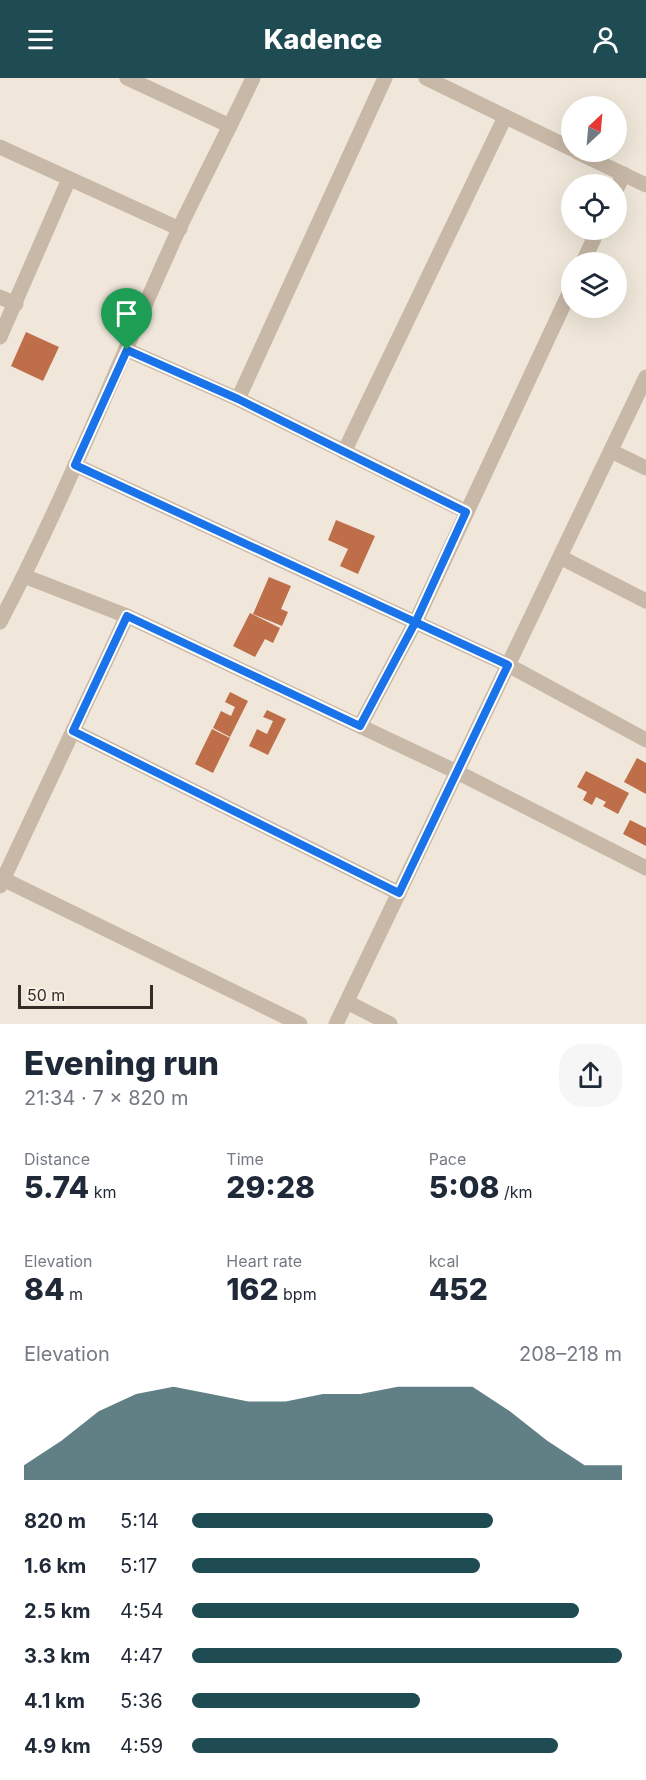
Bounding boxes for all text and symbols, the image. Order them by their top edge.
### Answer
icon: menu [24,23,57,56]
text: Kadence [264,23,382,56]
icon: person [589,23,622,56]
north arrow [561,96,627,162]
map controls [561,96,627,318]
button: locate [561,174,627,240]
button: layers [561,252,627,318]
pin [101,288,152,350]
icon: arrive [110,297,143,330]
scale bar [18,982,153,1010]
text: 50 m [27,985,65,1005]
text: Evening run [24,1043,219,1083]
button: share [559,1044,622,1107]
text: 21:34 · 7 × 820 m [24,1086,189,1110]
text: Distance [24,1149,90,1169]
text: Time [226,1149,264,1169]
text: Pace [429,1149,466,1169]
text: 5.74 [24,1169,89,1205]
text: 29:28 [226,1169,315,1205]
text: 5:08 [429,1169,499,1205]
text: km [89,1182,116,1202]
text: /km [499,1182,533,1202]
text: Elevation [24,1251,93,1271]
text: Heart rate [226,1251,302,1271]
text: kcal [429,1251,459,1271]
text: 84 [24,1271,65,1307]
text: 162 [226,1271,279,1307]
text: 452 [429,1271,488,1307]
text: m [65,1284,83,1304]
text: bpm [279,1284,317,1304]
text: Elevation [24,1342,110,1366]
text: 208–218 m [519,1342,622,1366]
text: 820 m [24,1509,86,1533]
text: 5:14 [120,1509,159,1533]
text: 1.6 km [24,1554,86,1578]
text: 5:17 [120,1554,157,1578]
text: 2.5 km [24,1599,91,1623]
text: 4:54 [120,1599,164,1623]
text: 3.3 km [24,1644,90,1668]
text: 4:47 [120,1644,163,1668]
text: 4.1 km [24,1689,85,1713]
text: 5:36 [120,1689,163,1713]
text: 4.9 km [24,1734,91,1758]
text: 4:59 [120,1734,163,1758]

